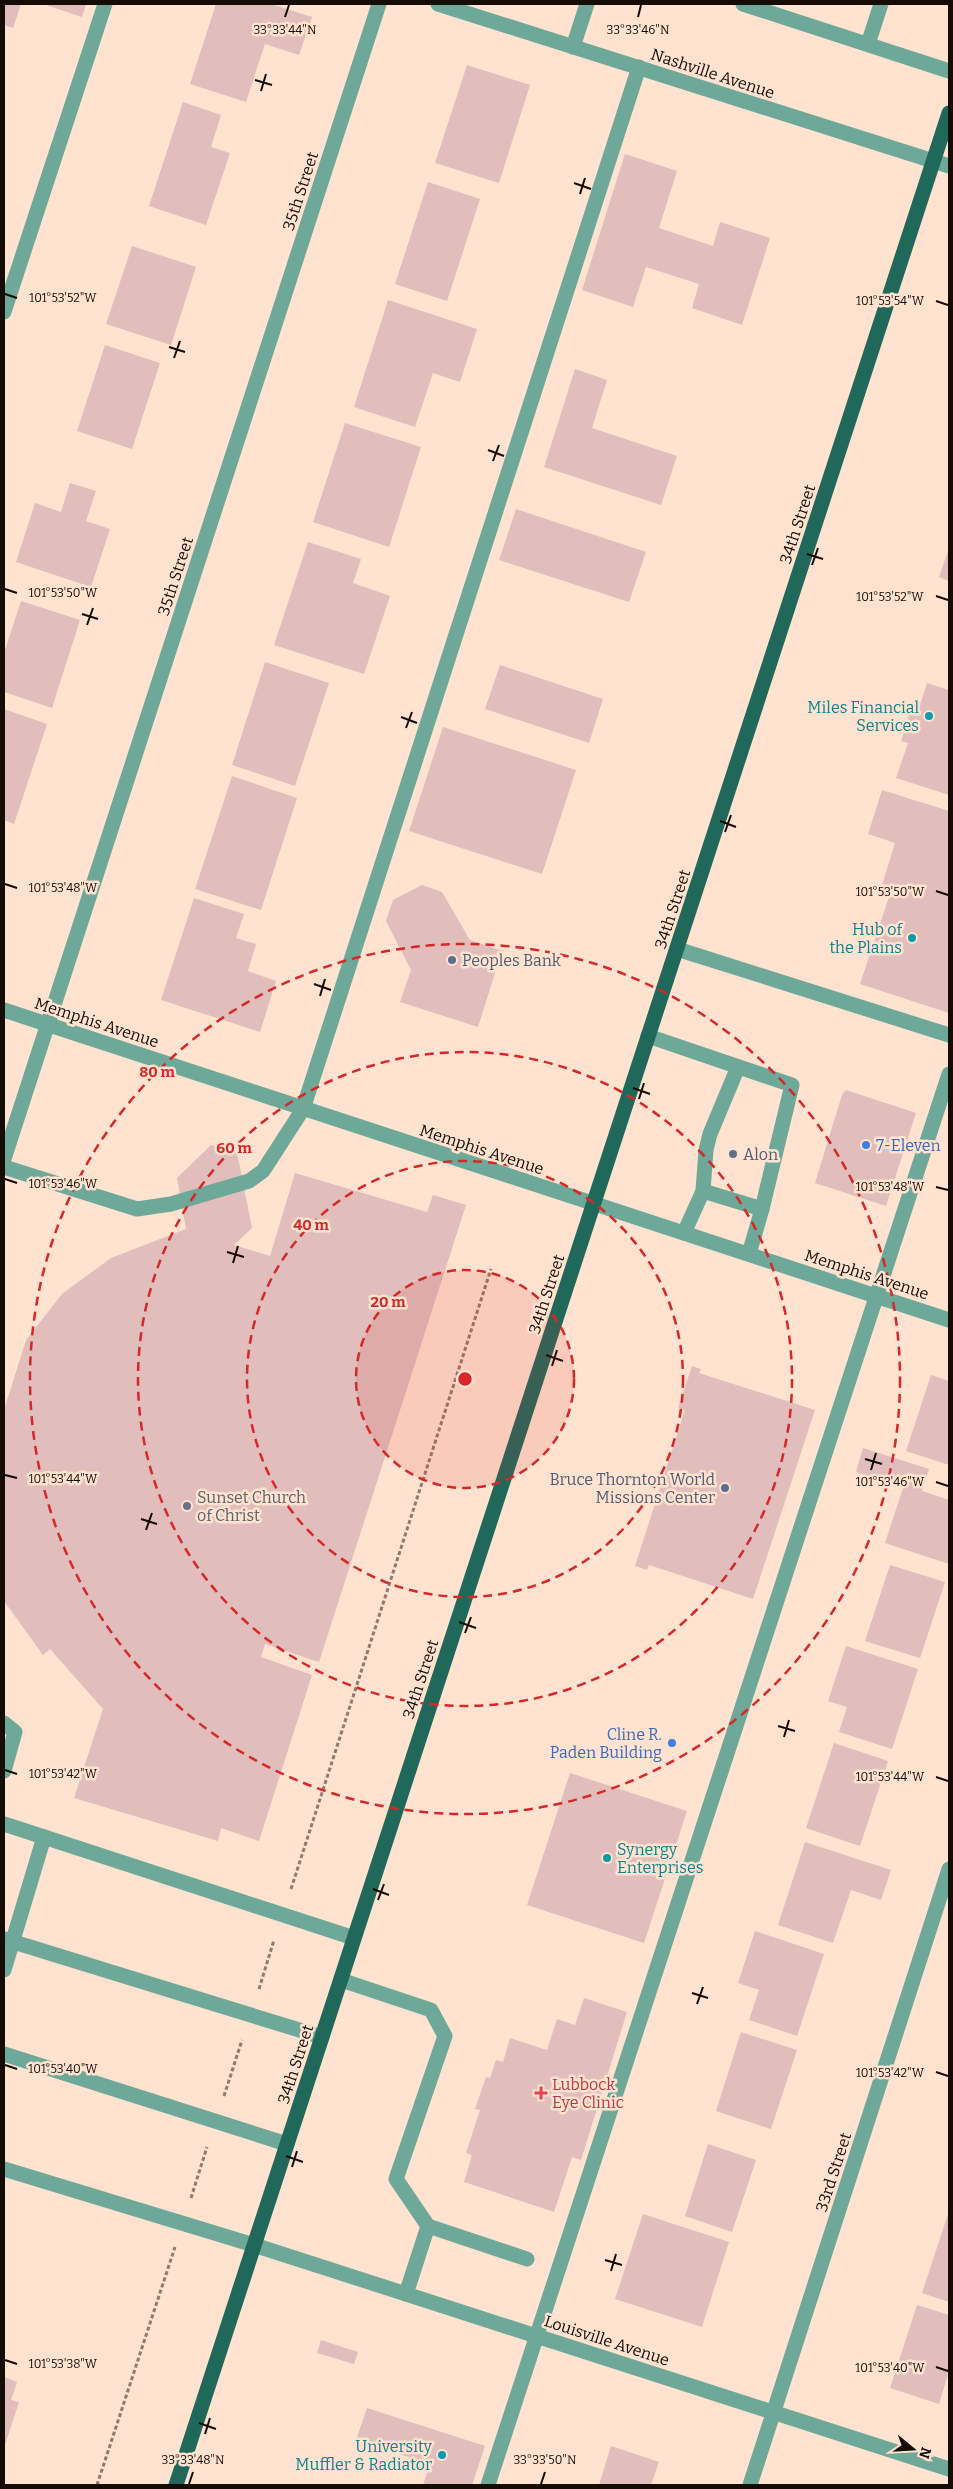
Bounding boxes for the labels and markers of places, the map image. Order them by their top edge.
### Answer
place label: Miles Financial Services [807,698,919,735]
marker: Miles Financial Services [923,710,935,722]
place label: Hub of the Plains [829,920,903,957]
marker: Hub of the Plains [906,932,918,944]
place label: Peoples Bank [462,951,561,970]
marker: Peoples Bank [446,954,458,966]
place label: 7-Eleven [876,1136,941,1155]
marker: 7-Eleven [860,1139,872,1151]
place label: Alon [743,1145,778,1164]
marker: Alon [727,1148,739,1160]
centre of rings [456,1370,474,1388]
place label: Bruce Thornton World Missions Center [550,1470,716,1507]
marker: Bruce Thornton World Missions Center [719,1482,731,1494]
place label: Sunset Church of Christ [197,1488,306,1525]
marker: Sunset Church of Christ [181,1500,193,1512]
place label: Cline R. Paden Building [550,1725,662,1762]
marker: Cline R. Paden Building [666,1737,678,1749]
place label: Synergy Enterprises [617,1840,703,1877]
marker: Synergy Enterprises [601,1852,613,1864]
place label: Lubbock Eye Clinic [552,2075,624,2112]
marker: Lubbock Eye Clinic [534,2086,548,2100]
place label: University Muffler & Radiator [295,2437,433,2474]
marker: University Muffler & Radiator [436,2449,448,2461]

